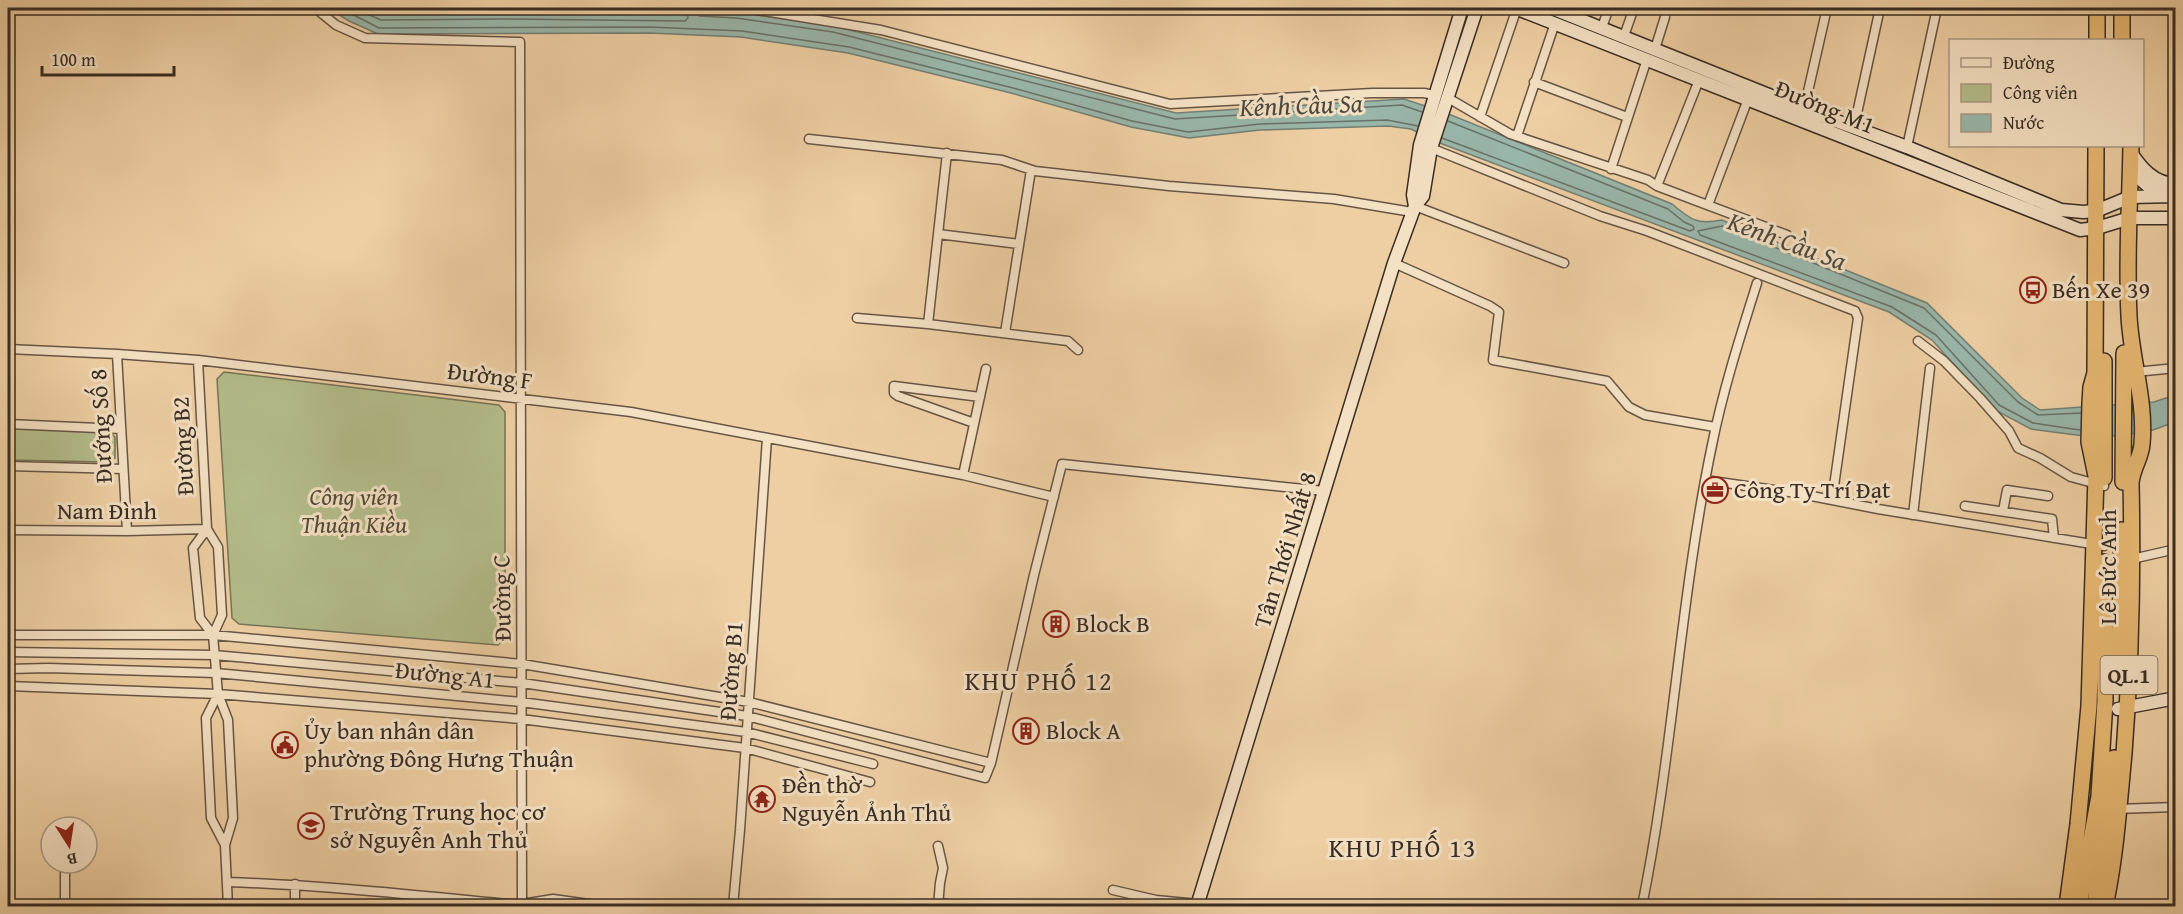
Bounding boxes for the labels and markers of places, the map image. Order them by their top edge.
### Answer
place label: Bến Xe 39 [2052,272,2150,307]
bus stop icon: Bến Xe 39 [2018,275,2048,305]
place label: Công Ty Trí Đạt [1734,472,1891,507]
office icon: Công Ty Trí Đạt [1700,475,1730,505]
place label: Block B [1076,606,1150,641]
building icon: Block B [1041,609,1071,639]
place label: Ủy ban nhân dân phường Đông Hưng Thuận [304,713,574,776]
place label: Block A [1046,713,1121,748]
building icon: Block A [1011,716,1041,746]
public building icon: Ủy ban nhân dân phường Đông Hưng Thuận [270,730,300,760]
place label: Đền thờ Nguyễn Ảnh Thủ [782,767,951,830]
temple icon: Đền thờ Nguyễn Ảnh Thủ [747,784,777,814]
place label: Trường Trung học cơ sở Nguyễn Anh Thủ [330,794,546,857]
school or university icon: Trường Trung học cơ sở Nguyễn Anh Thủ [296,811,326,841]

